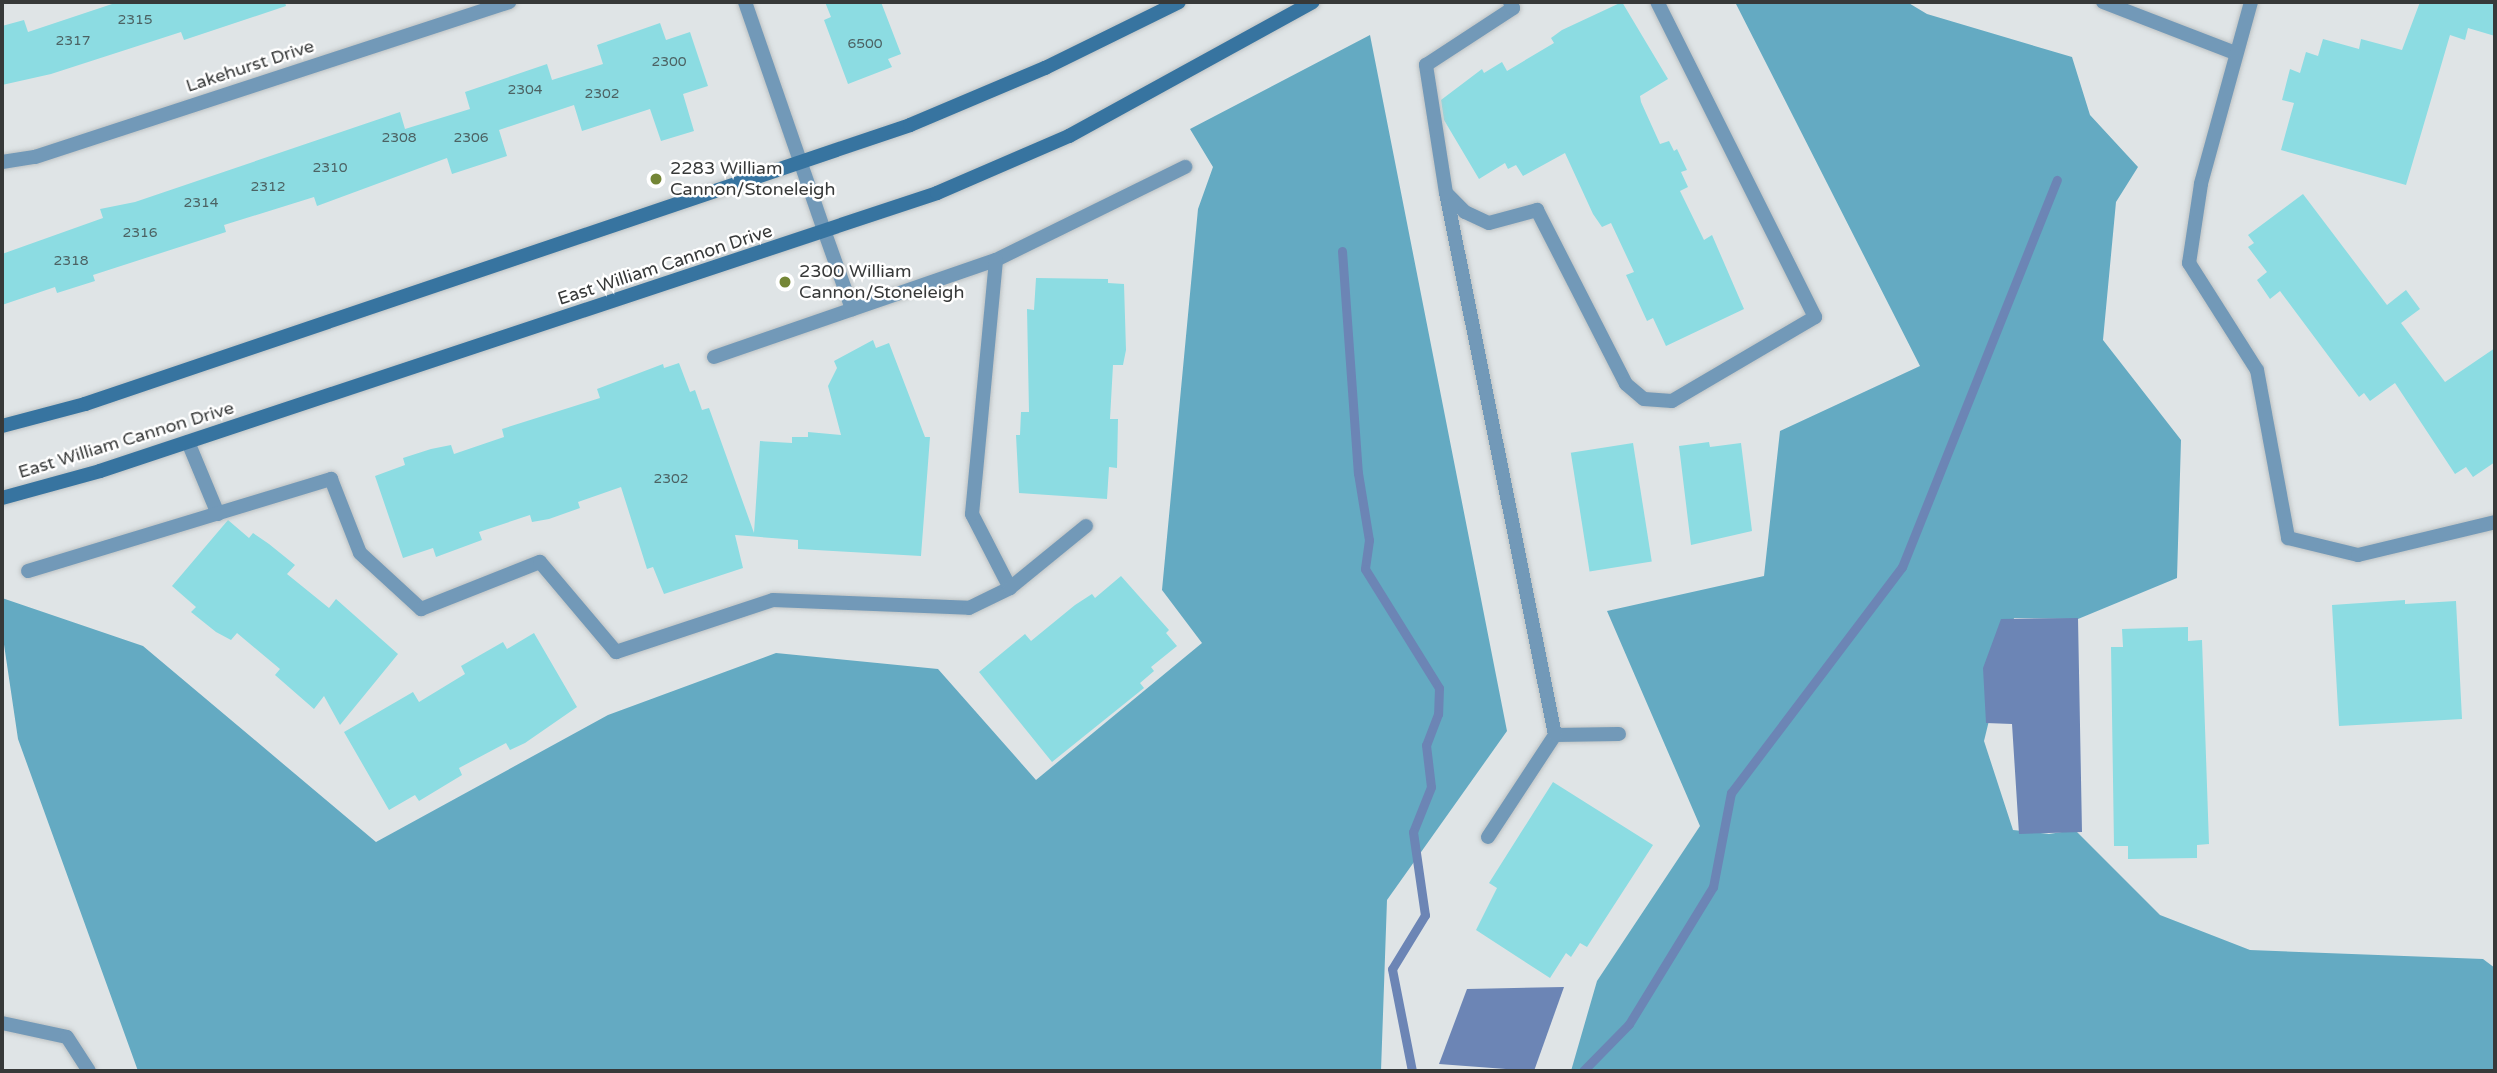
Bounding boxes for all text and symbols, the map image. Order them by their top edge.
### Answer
house number: 2315 [117,12,153,28]
house number: 2317 [55,33,91,49]
street label: Lakehurst Drive [183,35,317,97]
house number: 6500 [847,36,883,52]
house number: 2300 [651,54,687,70]
house number: 2304 [507,82,543,98]
house number: 2302 [584,86,620,102]
house number: 2308 [381,130,417,146]
house number: 2306 [453,130,489,146]
place label: 2283 William Cannon/Stoneleigh [670,158,835,200]
house number: 2310 [312,160,348,176]
marker: 2283 William Cannon/Stoneleigh [648,171,664,187]
house number: 2312 [250,179,286,195]
house number: 2314 [183,195,219,211]
street label: East William Cannon Drive [555,220,775,310]
house number: 2316 [122,225,158,241]
house number: 2318 [53,253,89,269]
place label: 2300 William Cannon/Stoneleigh [799,261,964,304]
marker: 2300 William Cannon/Stoneleigh [777,274,793,290]
street label: East William Cannon Drive [16,397,236,483]
house number: 2302 [653,471,689,487]

